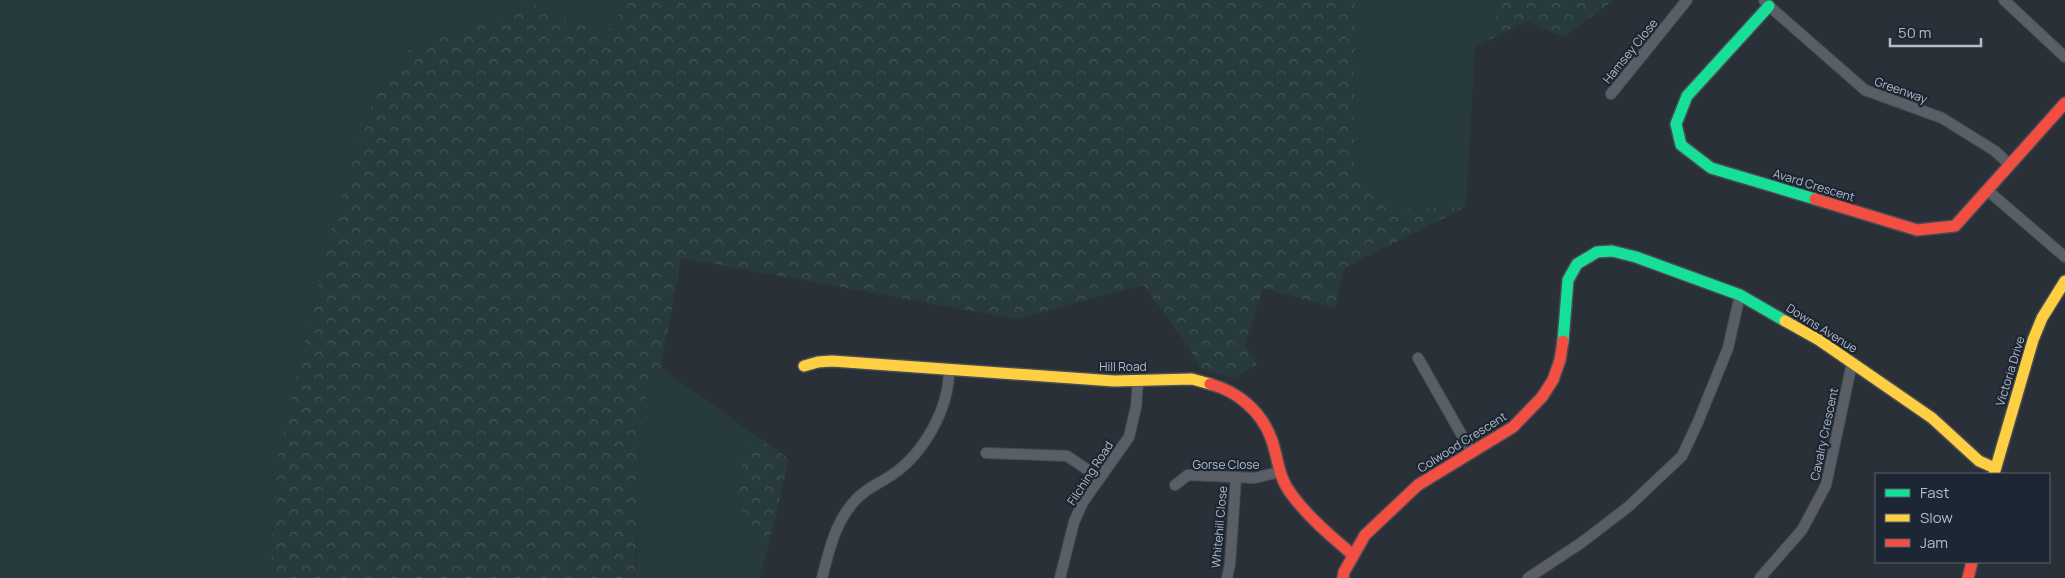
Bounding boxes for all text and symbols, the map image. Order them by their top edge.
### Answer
street label: Hamsey Close [1599,15,1661,87]
scale bar [1890,15,1981,47]
text: 50 m [1898,22,1932,43]
street label: Greenway [1872,73,1930,108]
street label: Avard Crescent [1771,165,1857,206]
street label: Downs Avenue [1783,299,1861,357]
street label: Victoria Drive [1991,334,2029,408]
street label: Hill Road [1099,358,1147,375]
street label: Cavalry Crescent [1806,386,1842,482]
street label: Colwood Crescent [1414,408,1510,476]
street label: Filching Road [1063,438,1117,508]
street label: Gorse Close [1192,456,1260,473]
legend [1875,473,2050,563]
text: Fast [1920,482,1949,503]
street label: Whitehill Close [1207,485,1231,569]
text: Slow [1920,507,1953,528]
text: Jam [1920,532,1948,553]

